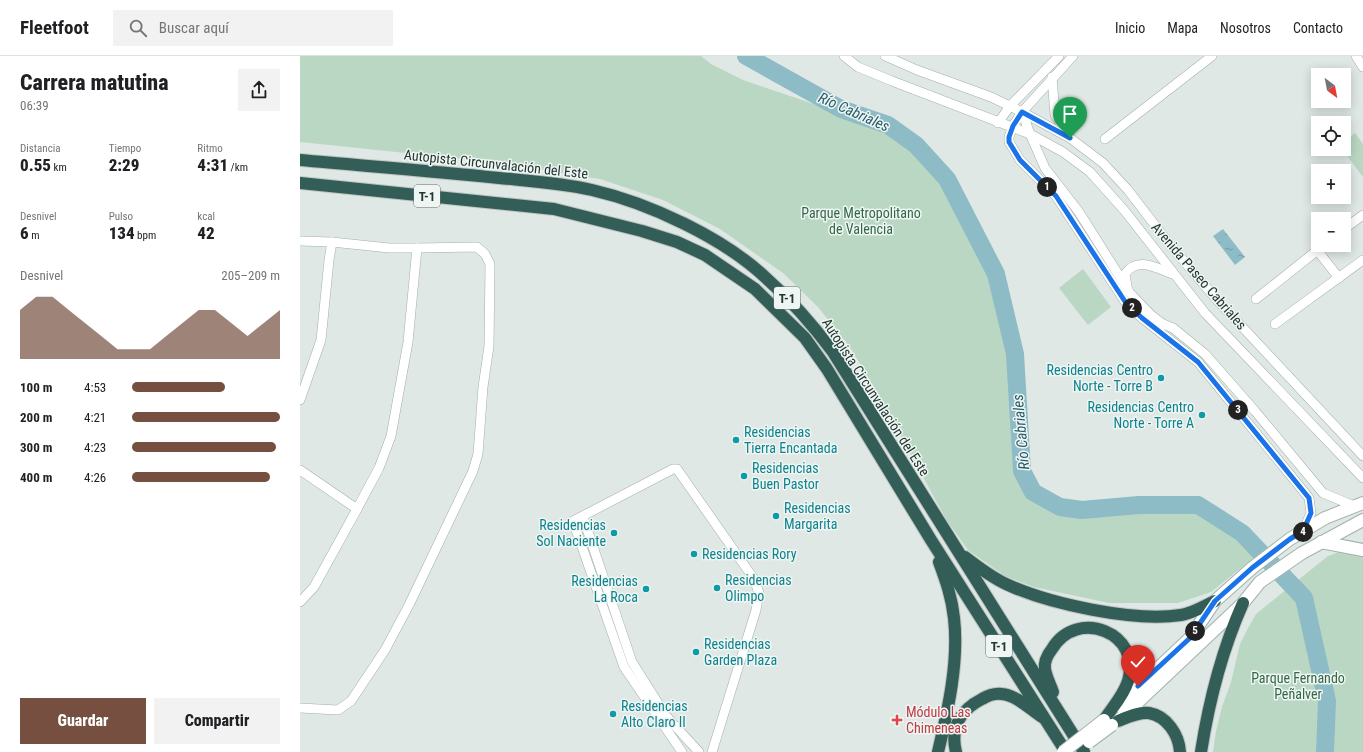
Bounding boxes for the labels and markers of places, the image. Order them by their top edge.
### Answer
pin [1053,97,1087,138]
pin: 1 [1037,177,1057,197]
pin: 2 [1122,298,1142,318]
place label: Residencias Centro Norte - Torre B [1047,362,1153,394]
marker: Residencias Centro Norte - Torre B [1156,373,1166,383]
place label: Residencias Centro Norte - Torre A [1088,399,1194,431]
pin: 3 [1228,400,1248,420]
marker: Residencias Centro Norte - Torre A [1197,410,1207,420]
place label: Residencias Tierra Encantada [744,424,837,456]
marker: Residencias Tierra Encantada [731,435,741,445]
place label: Residencias Buen Pastor [752,460,819,492]
marker: Residencias Buen Pastor [739,471,749,481]
place label: Residencias Margarita [784,500,851,532]
marker: Residencias Margarita [771,511,781,521]
place label: Residencias Sol Naciente [536,517,606,549]
pin: 4 [1293,522,1313,542]
marker: Residencias Sol Naciente [609,528,619,538]
place label: Residencias Rory [702,546,797,562]
marker: Residencias Rory [689,549,699,559]
place label: Residencias Olimpo [725,572,792,604]
place label: Residencias La Roca [571,573,638,605]
marker: Residencias Olimpo [712,583,722,593]
marker: Residencias La Roca [641,584,651,594]
pin: 5 [1185,621,1205,641]
place label: Residencias Garden Plaza [704,636,777,668]
pin [1121,645,1155,686]
marker: Residencias Garden Plaza [691,647,701,657]
place label: Residencias Alto Claro II [621,698,688,730]
place label: Módulo Las Chimeneas [906,704,971,736]
marker: Residencias Alto Claro II [608,709,618,719]
marker: Módulo Las Chimeneas [891,714,903,726]

